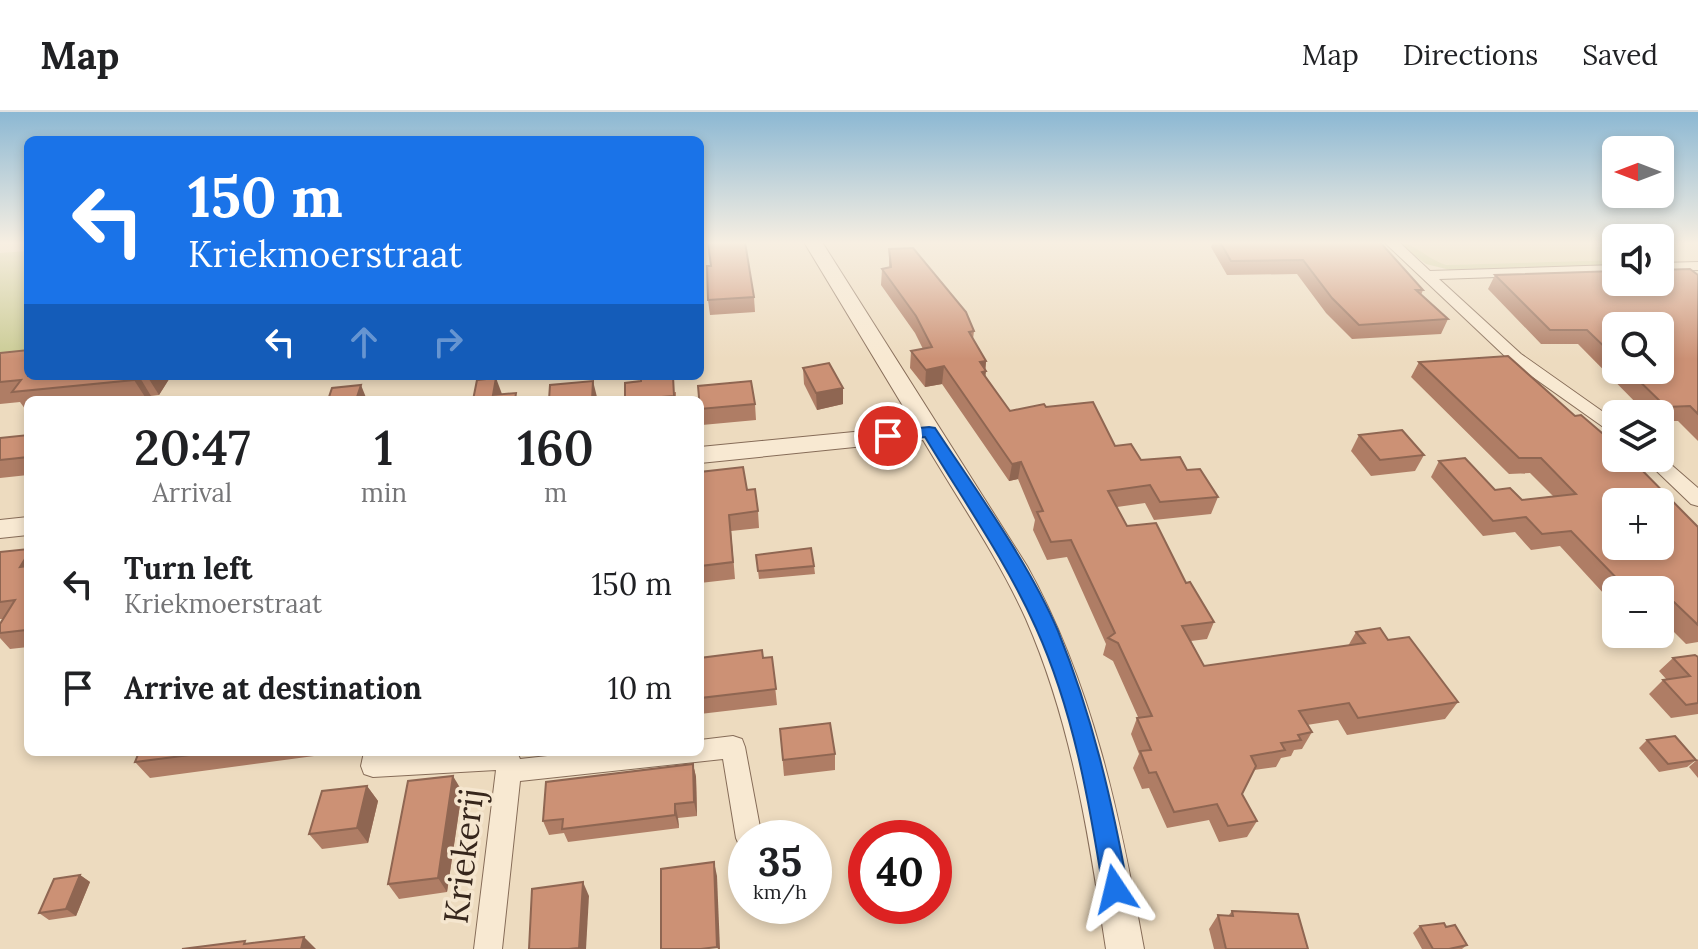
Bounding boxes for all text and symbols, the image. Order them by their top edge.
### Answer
text: Map [40,31,119,79]
text: Map [1302,37,1359,73]
text: Directions [1403,37,1538,73]
text: Saved [1582,37,1658,73]
north arrow [1602,136,1674,208]
map controls [1602,136,1674,648]
text: 150 m [188,161,343,232]
icon: left [56,168,160,272]
button: sound [1602,224,1674,296]
text: Kriekmoerstraat [188,231,462,277]
button: search [1602,312,1674,384]
icon: left [258,320,302,364]
icon: ahead [342,320,386,364]
icon: right [426,320,470,364]
button: layers [1602,400,1674,472]
pin [854,402,922,470]
icon: arrive [866,414,910,458]
text: 20:47 [134,417,251,478]
text: 1 [374,417,393,478]
text: 160 [517,417,594,478]
text: Arrival [153,476,232,509]
text: min [361,476,407,509]
text: m [544,476,567,509]
button: + [1602,488,1674,560]
text: Turn left [124,549,252,587]
icon: left [56,562,100,606]
text: 150 m [591,565,672,603]
button: − [1602,576,1674,648]
text: Kriekmoerstraat [124,587,322,620]
icon: arrive [56,666,100,710]
text: Arrive at destination [124,669,422,707]
text: 10 m [608,669,672,707]
street label: Kriekerij [433,786,494,926]
speed limit sign: 40 [848,820,952,924]
text: 35 [758,836,802,887]
position arrow [1073,847,1157,931]
text: km/h [753,879,807,904]

